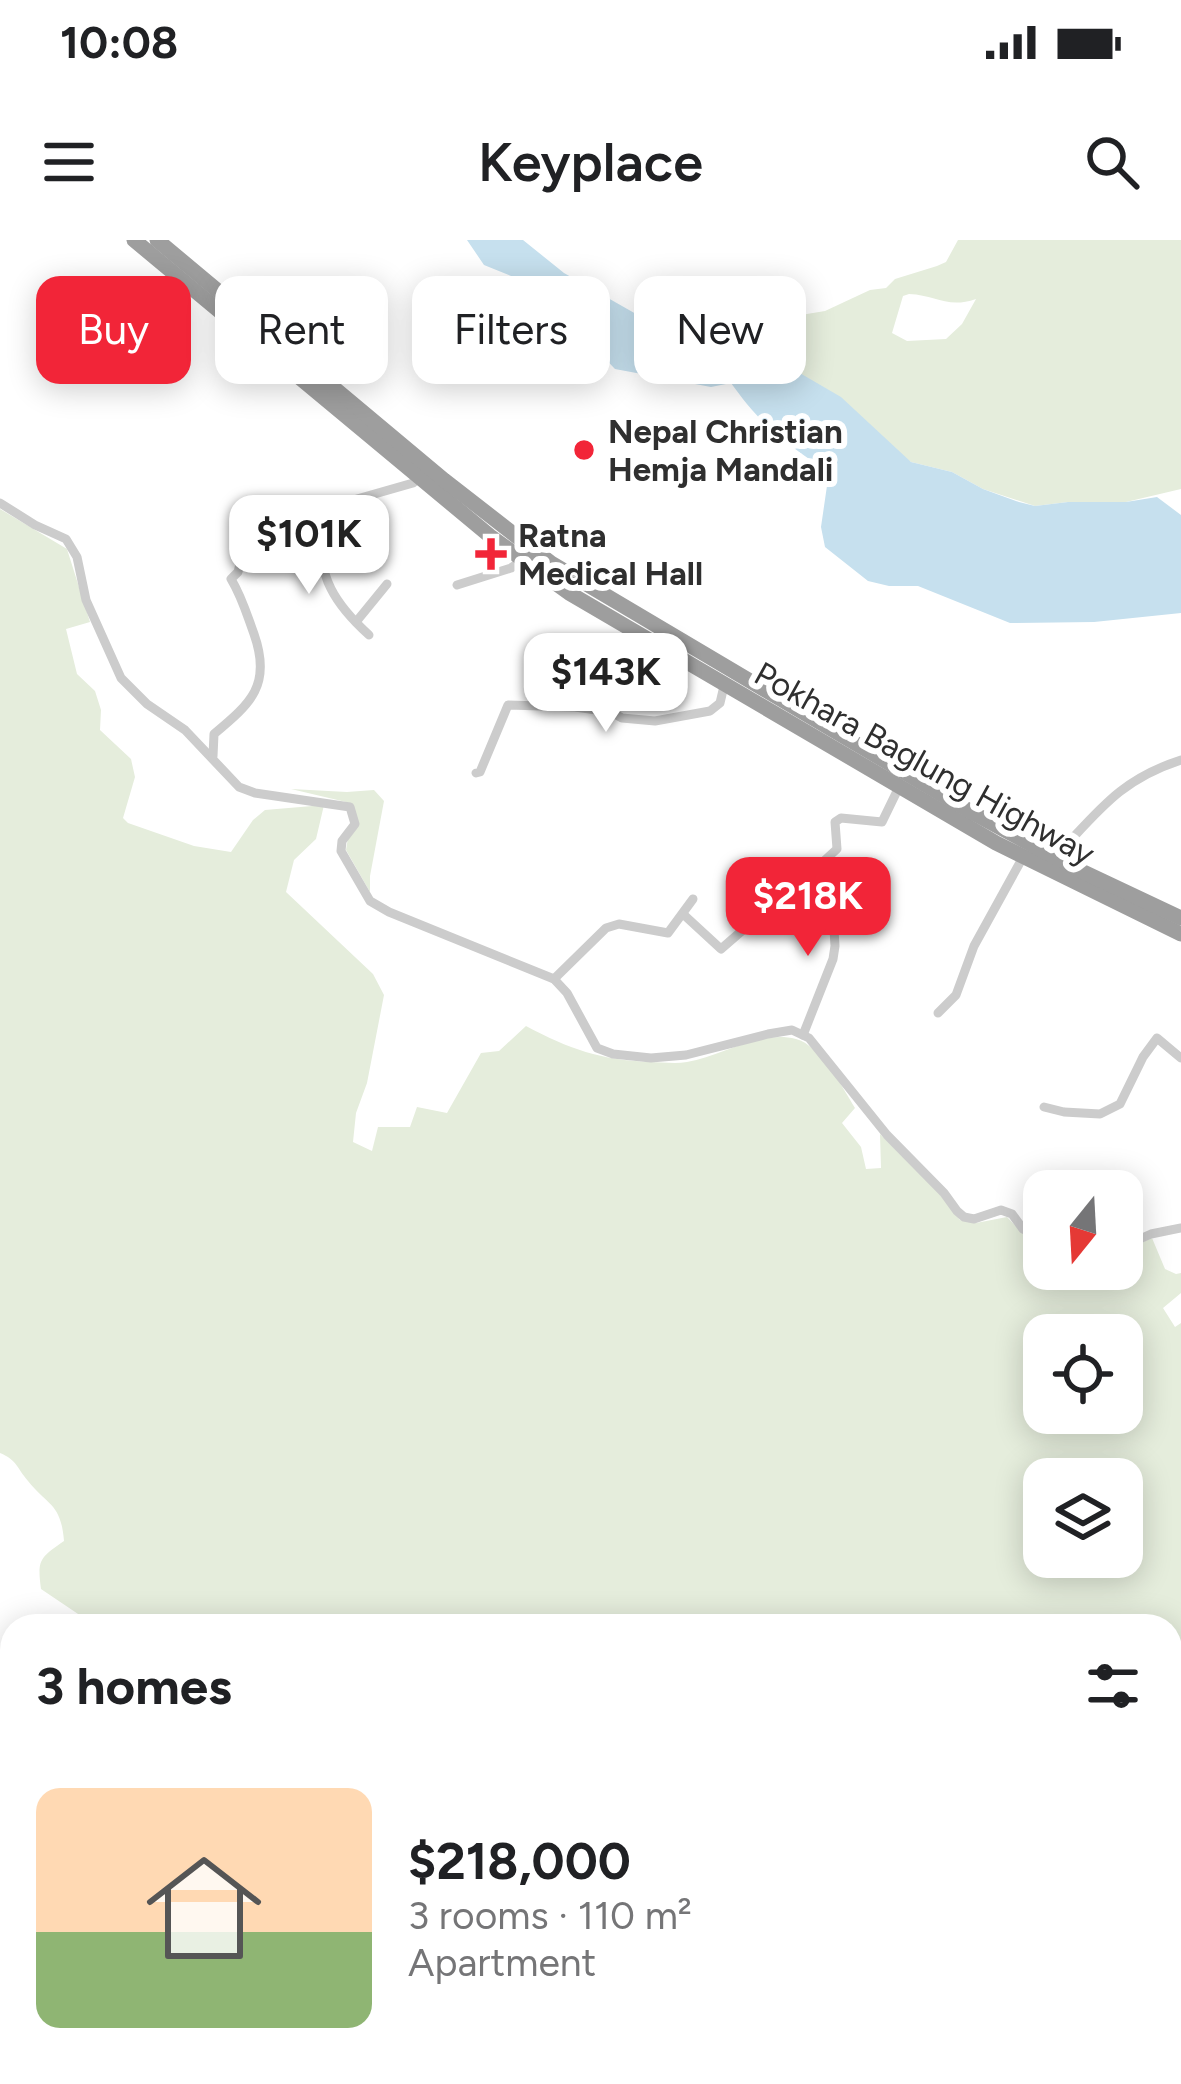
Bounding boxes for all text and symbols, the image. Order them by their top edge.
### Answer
text: 10:08 [60,15,178,69]
icon: menu [36,129,102,195]
icon: search [1079,129,1145,195]
text: Keyplace [478,130,703,195]
chip: Buy [36,276,191,384]
chip: Rent [215,276,388,384]
chip: Filters [412,276,610,384]
chip: New [634,276,806,384]
place label: Nepal Christian Hemja Mandali [608,412,843,489]
marker: Nepal Christian Hemja Mandali [571,437,597,463]
pin: $101K [225,495,393,597]
text: $101K [256,510,362,557]
place label: Ratna Medical Hall [518,516,703,593]
marker: Ratna Medical Hall [475,538,507,570]
pin: $143K [522,633,690,735]
text: $143K [551,648,661,695]
street label: Pokhara Baglung Highway [748,654,1102,874]
pin: $218K [724,857,892,959]
text: $218K [753,872,863,919]
north arrow [1023,1170,1143,1290]
map controls [1023,1170,1143,1578]
button: locate [1023,1314,1143,1434]
button: layers [1023,1458,1143,1578]
icon: filters [1080,1653,1146,1719]
text: 3 homes [36,1656,232,1717]
text: $218,000 [408,1831,631,1892]
icon: home [132,1836,276,1980]
text: 3 rooms · 110 m² [408,1892,692,1939]
text: Apartment [408,1939,596,1986]

